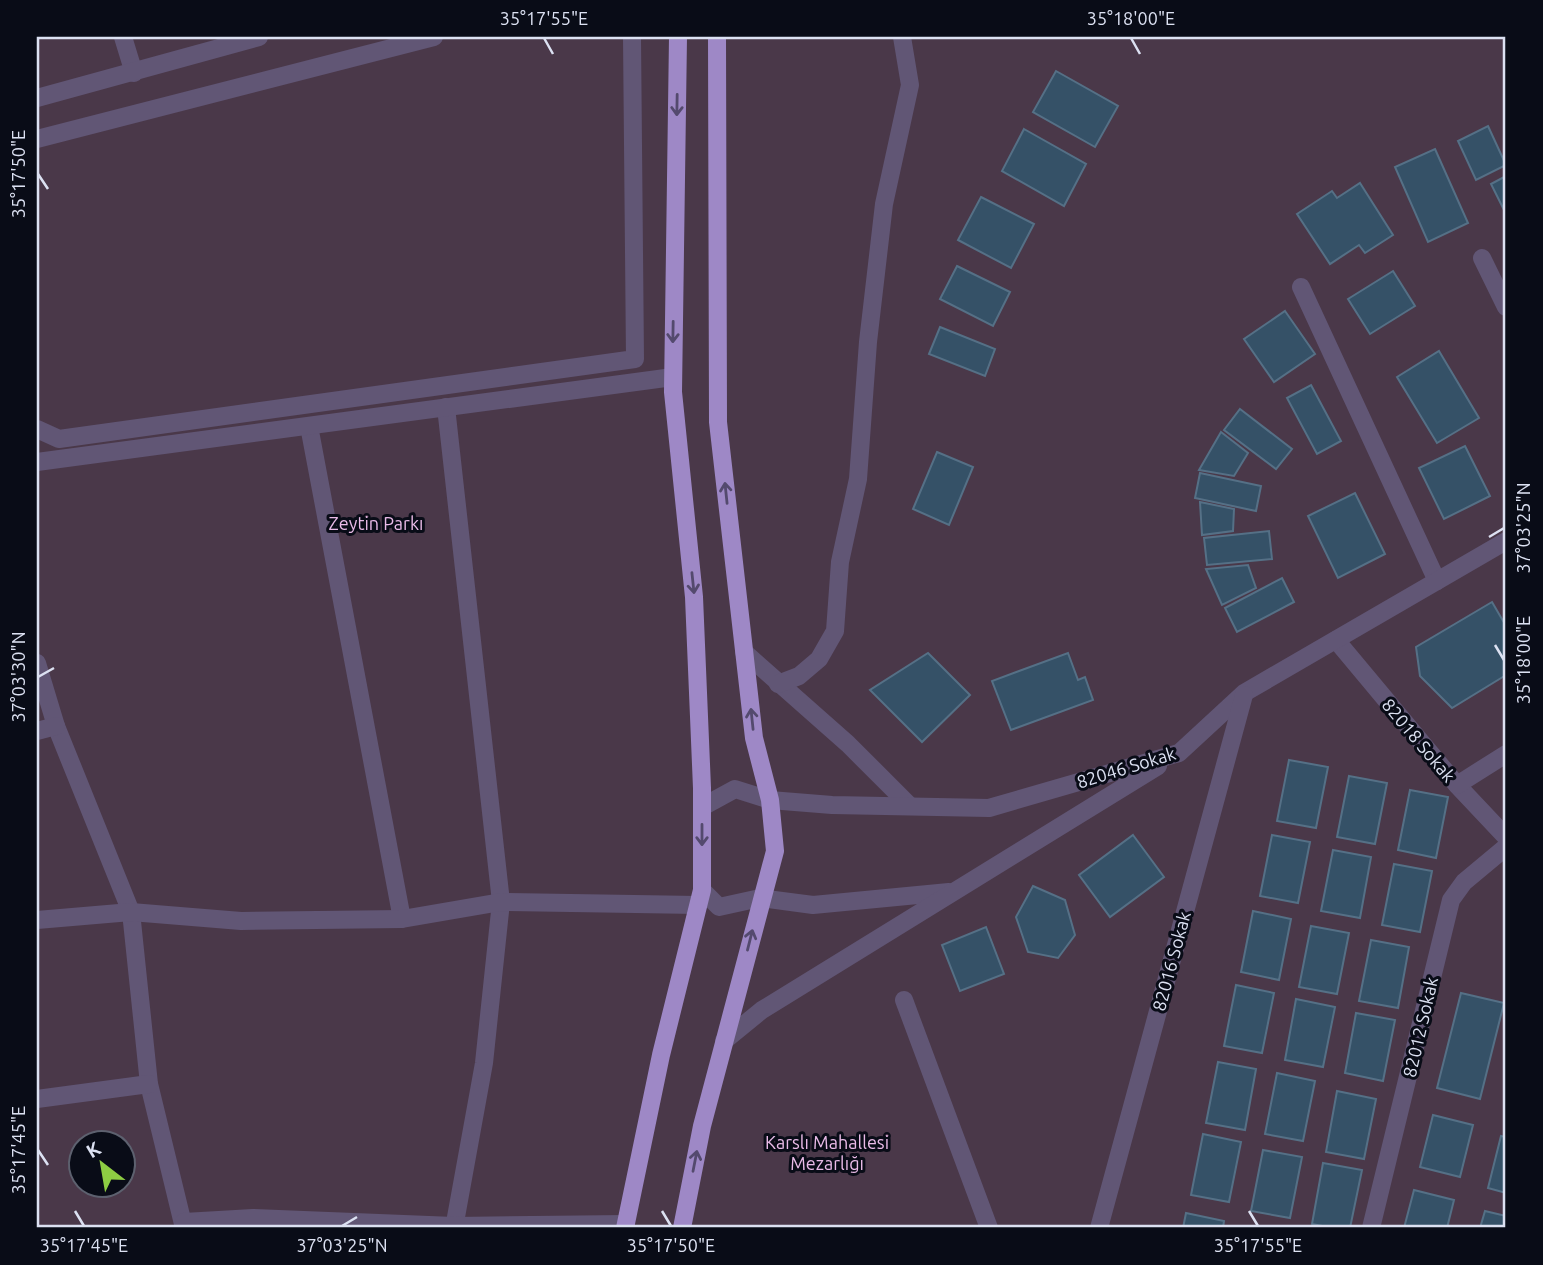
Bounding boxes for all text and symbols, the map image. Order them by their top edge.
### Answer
text: 35°17'55"E [500,8,588,28]
text: 35°18'00"E [1087,8,1175,28]
one-way arrow [670,93,684,116]
text: 35°17'50"E [8,130,28,218]
one-way arrow [667,321,680,344]
one-way arrow [720,482,733,505]
text: 37°03'25"N [1513,482,1533,574]
park label: Zeytin Parkı [329,513,423,533]
one-way arrow [686,572,699,594]
text: 35°18'00"E [1513,616,1533,704]
text: 37°03'30"N [8,631,28,723]
street label: 82018 Sokak [1378,694,1460,786]
one-way arrow [745,708,758,731]
street label: 82046 Sokak [1074,742,1178,792]
one-way arrow [695,823,709,846]
street label: 82016 Sokak [1148,909,1194,1013]
one-way arrow [744,930,757,952]
street label: 82012 Sokak [1399,975,1441,1079]
text: 35°17'45"E [8,1106,28,1194]
north arrow [66,1128,136,1198]
park label: Karslı Mahallesi Mezarlığı [765,1132,889,1173]
text: K [82,1137,105,1162]
one-way arrow [689,1150,702,1173]
text: 35°17'45"E [40,1235,128,1255]
text: 37°03'25"N [296,1235,388,1255]
text: 35°17'50"E [627,1235,715,1255]
text: 35°17'55"E [1214,1235,1302,1255]

